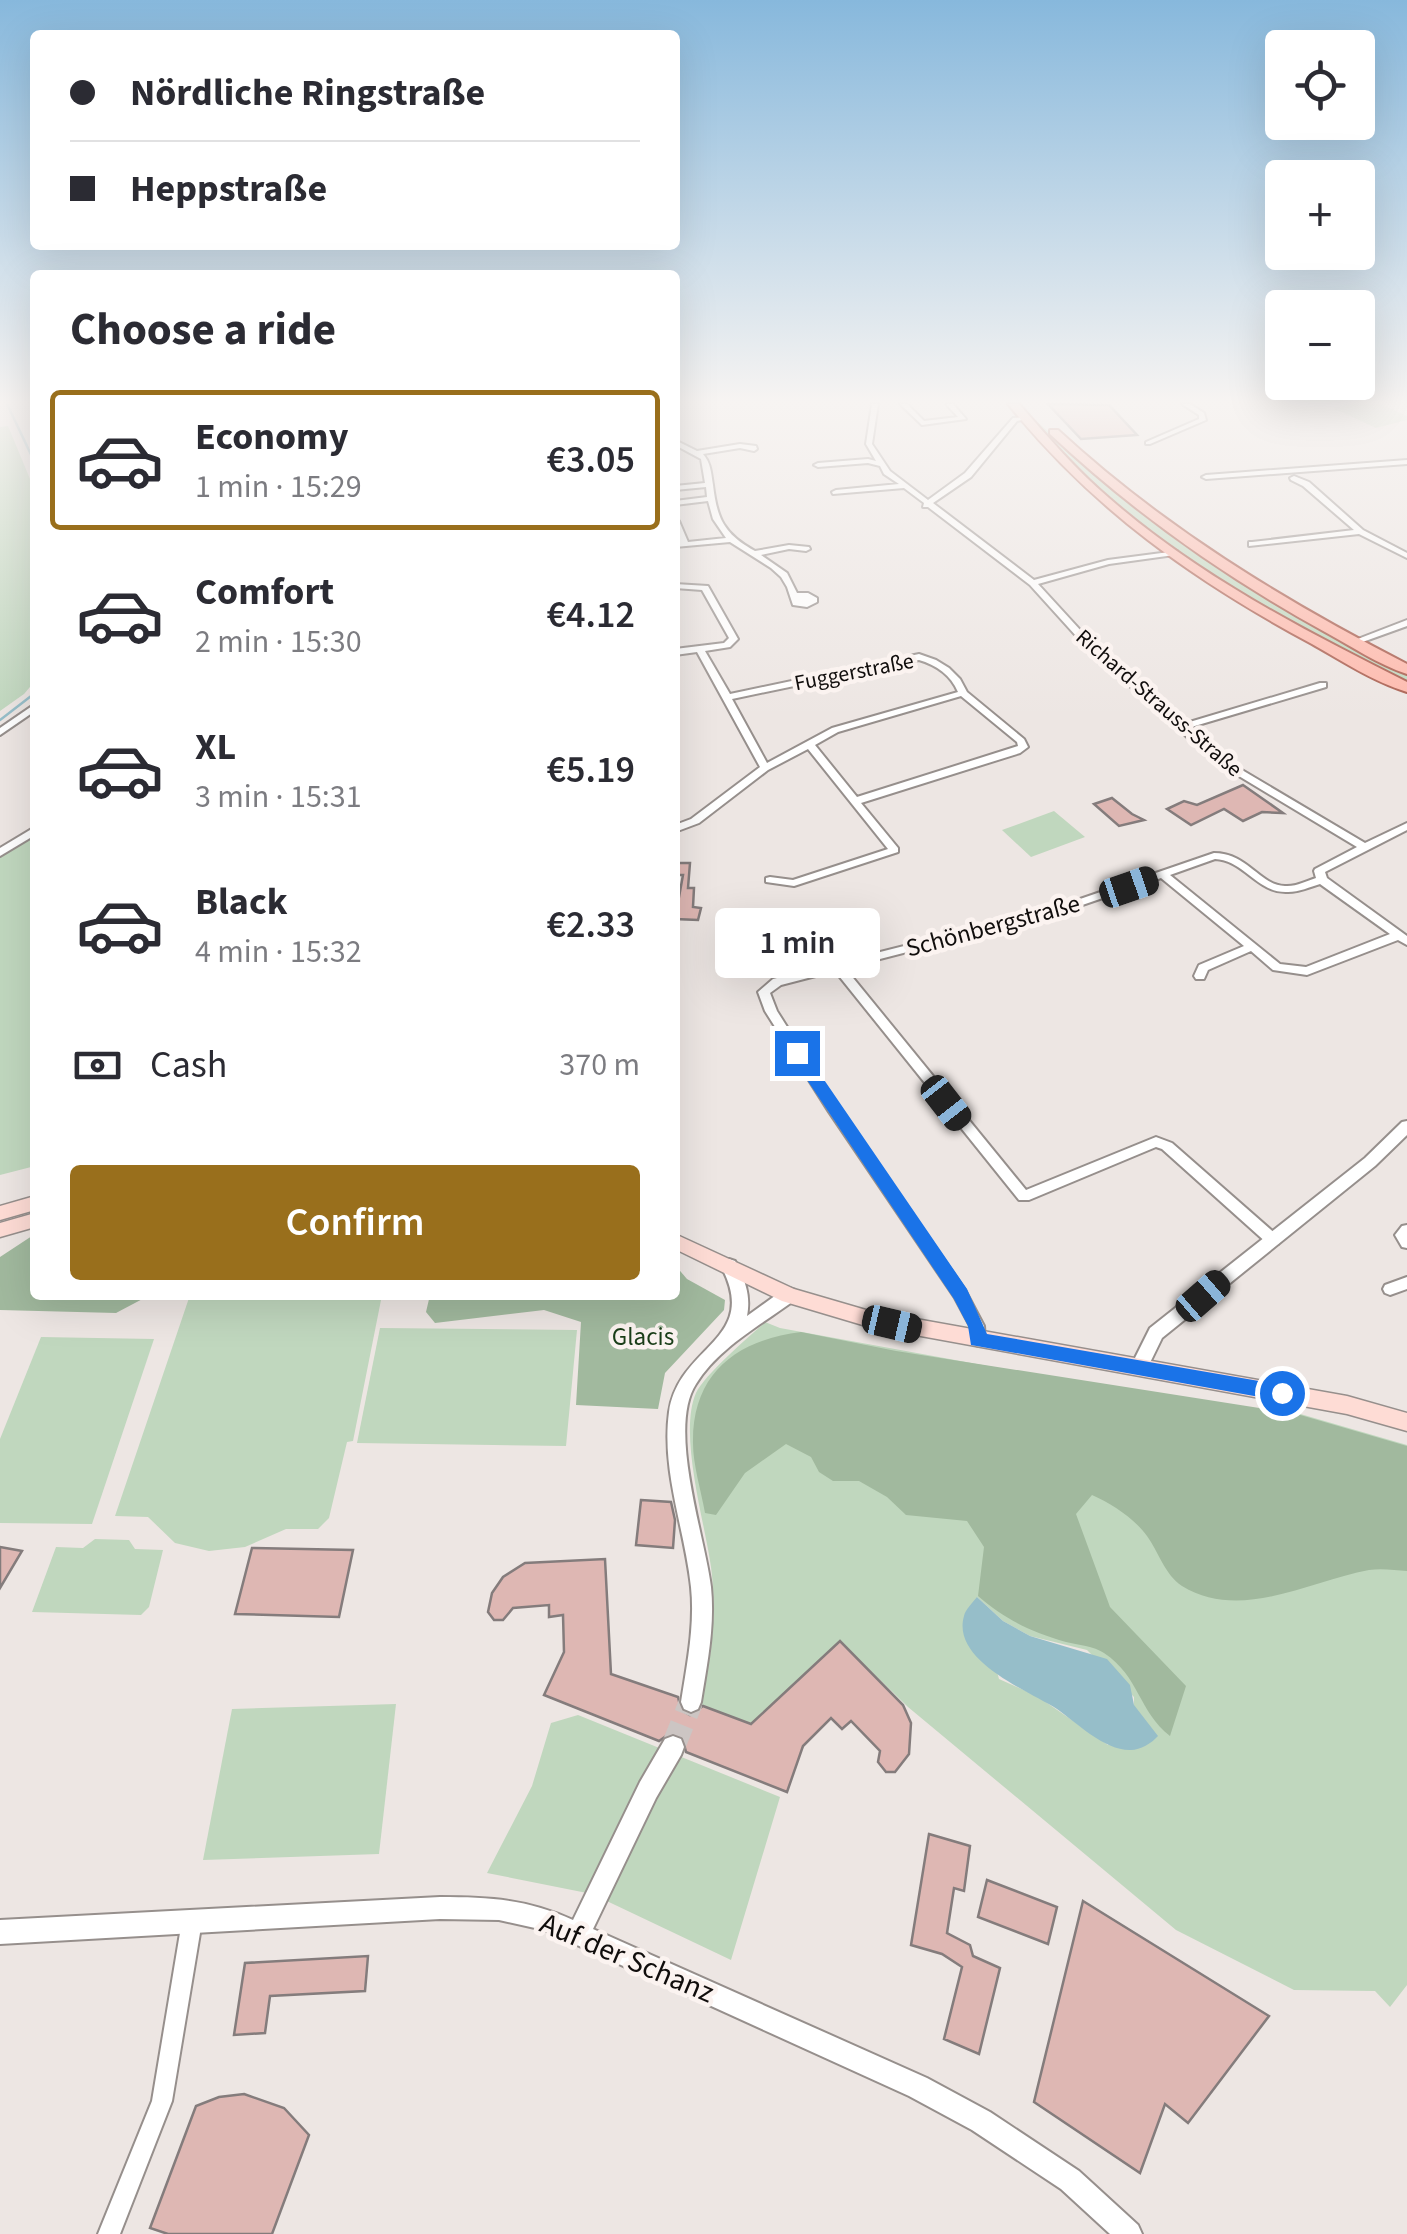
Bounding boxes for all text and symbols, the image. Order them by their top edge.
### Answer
map controls [1265,30,1375,400]
button: locate [1265,30,1375,140]
text: Nördliche Ringstraße [130,66,485,120]
button: + [1265,160,1375,270]
text: Heppstraße [130,162,327,216]
button: − [1265,290,1375,400]
text: Choose a ride [70,298,336,362]
text: Economy [195,410,348,464]
icon: car [75,415,165,505]
text: €3.05 [547,433,635,487]
text: 1 min · 15:29 [195,464,362,510]
text: Comfort [195,565,334,619]
icon: car [75,570,165,660]
text: €4.12 [547,588,635,642]
text: 2 min · 15:30 [195,619,362,665]
street label: Richard-Strauss-Straße [1069,622,1249,785]
street label: Fuggerstraße [792,645,916,699]
text: XL [195,720,236,774]
icon: car [75,725,165,815]
text: €5.19 [547,743,635,797]
text: 3 min · 15:31 [195,774,362,820]
car [1096,863,1162,911]
text: Black [195,875,288,929]
icon: car [75,880,165,970]
street label: Schönbergstraße [902,885,1084,967]
text: €2.33 [547,898,635,952]
callout: 1 min [714,908,880,978]
text: 1 min [759,920,836,966]
text: 4 min · 15:32 [195,929,362,975]
route end [775,1031,820,1076]
icon: cash [70,1038,125,1093]
text: Cash [150,1038,227,1092]
text: 370 m [559,1042,640,1088]
car [916,1070,976,1136]
button: Confirm [70,1165,640,1280]
car [1171,1265,1235,1327]
car [859,1303,925,1345]
park label: Glacis [612,1319,674,1355]
route start [1260,1371,1305,1416]
street label: Auf der Schanz [533,1902,721,2014]

